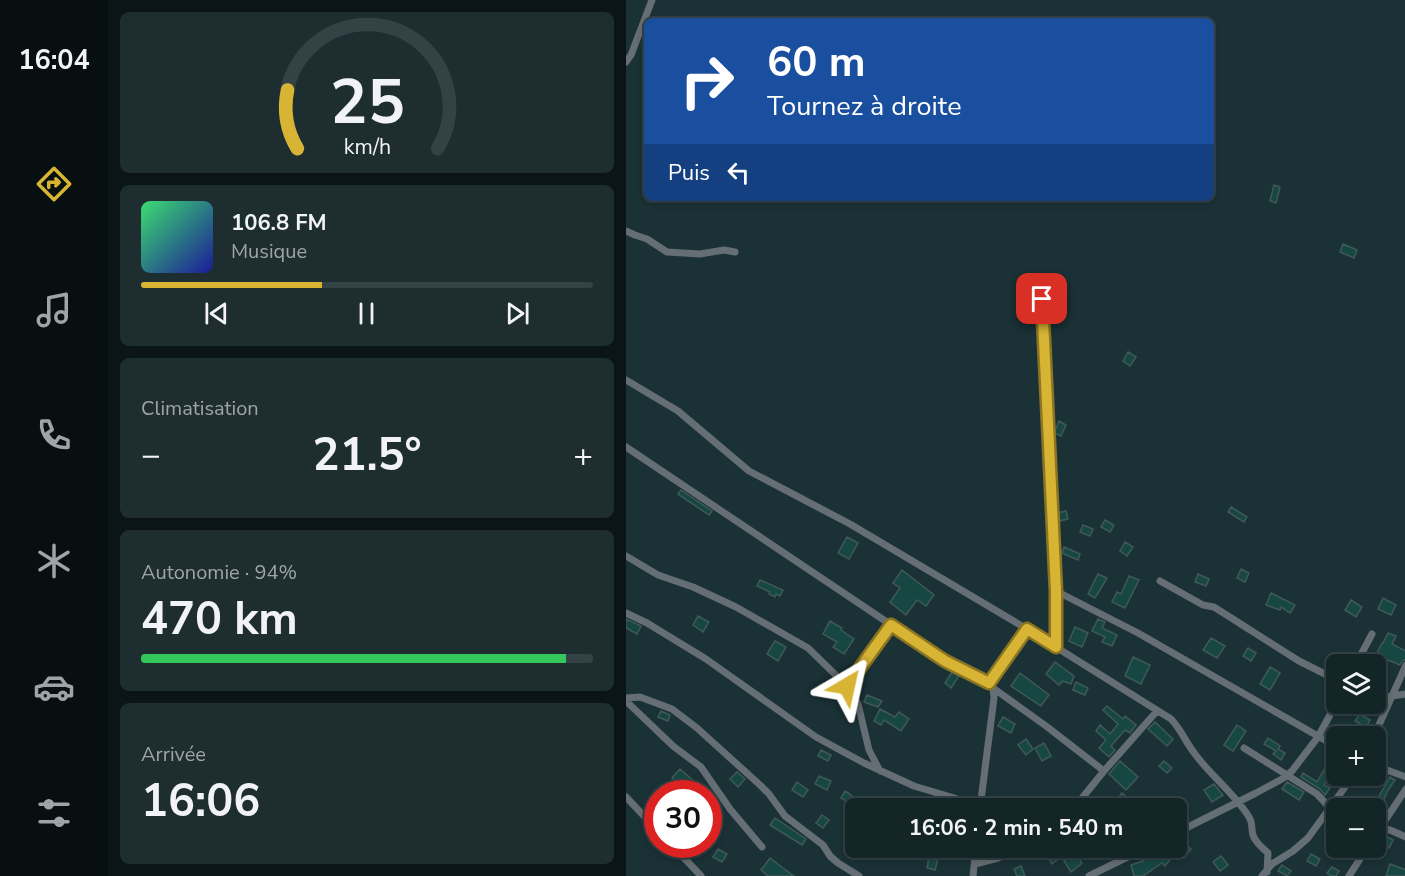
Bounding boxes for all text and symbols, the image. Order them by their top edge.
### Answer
text: 60 m [767,34,866,91]
text: 16:04 [18,42,90,79]
icon: right [668,42,746,120]
text: 25 [330,61,404,146]
text: Tournez à droite [767,88,962,125]
text: km/h [343,133,391,163]
icon: left [722,156,755,189]
text: Puis [668,158,710,188]
icon: directions [33,163,75,205]
text: 106.8 FM [231,208,327,238]
text: Musique [231,238,307,265]
pin [1016,273,1067,324]
icon: arrive [1025,282,1058,315]
icon: music [33,289,75,331]
icon: previous [200,297,233,330]
icon: pause [350,297,383,330]
icon: next [501,297,534,330]
text: Climatisation [141,395,259,422]
icon: phone [33,414,75,456]
text: 21.5° [312,425,422,486]
text: − [141,433,161,478]
text: + [573,433,593,478]
icon: climate [33,540,75,582]
text: Autonomie · 94% [141,559,297,586]
text: 470 km [141,589,298,650]
position arrow [815,654,879,718]
map controls [1326,654,1386,858]
button: layers [1326,654,1386,714]
icon: car [33,666,75,708]
button: + [1326,726,1386,786]
text: Arrivée [141,741,206,768]
text: 16:06 [141,771,260,832]
speed limit sign: 30 [644,780,722,858]
icon: filters [33,792,75,834]
button: − [1326,798,1386,858]
text: 16:06 · 2 min · 540 m [909,813,1123,843]

